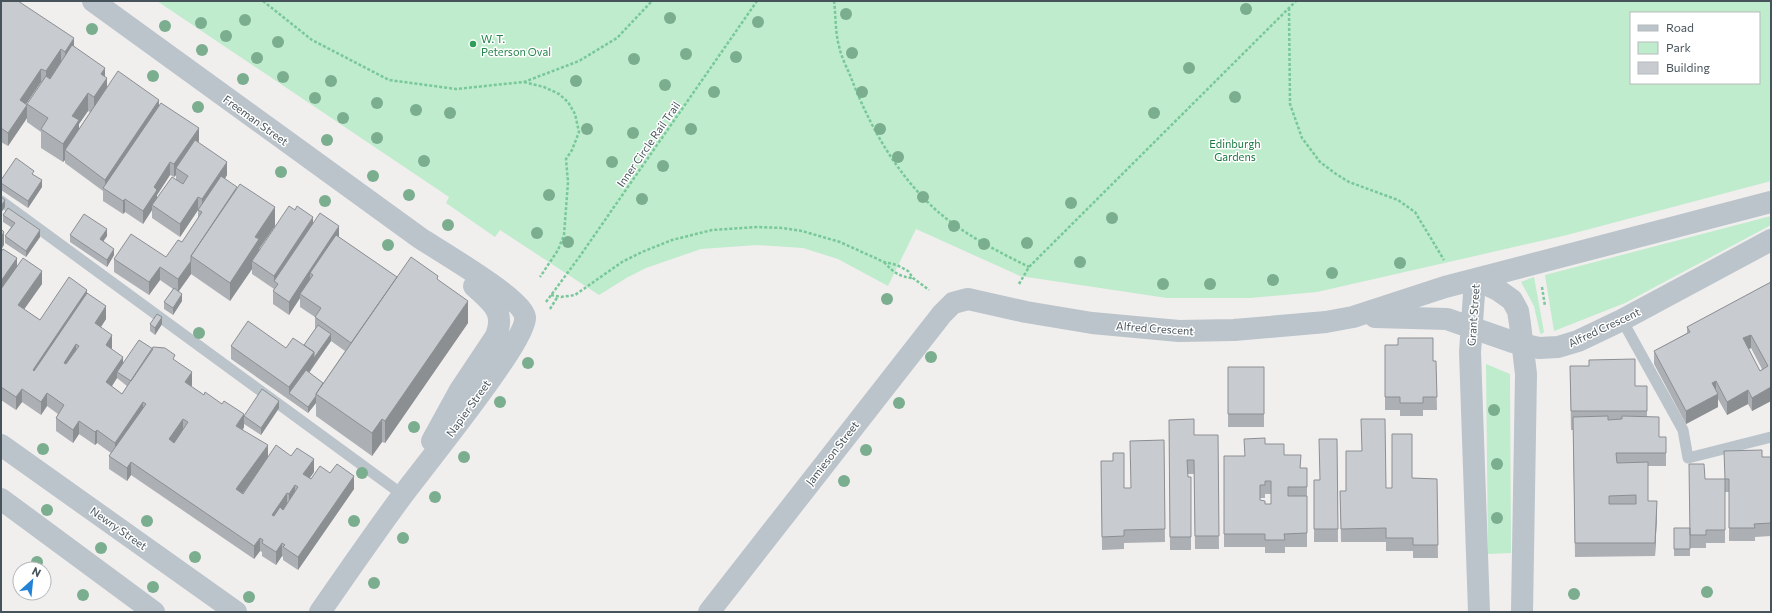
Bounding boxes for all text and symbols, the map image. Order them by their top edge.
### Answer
legend [1630,12,1760,84]
text: Road [1666,20,1694,34]
place label: W. T. Peterson Oval [481,32,551,58]
marker: W. T. Peterson Oval [468,39,478,49]
text: Park [1666,40,1692,54]
text: Building [1666,60,1710,74]
street label: Freeman Street [221,92,291,148]
street label: Inner Circle Rail Trail [614,99,682,189]
park label: Edinburgh Gardens [1209,137,1261,163]
street label: Grant Street [1464,283,1482,346]
street label: Alfred Crescent [1566,304,1642,349]
street label: Alfred Crescent [1116,319,1195,337]
street label: Napier Street [443,377,493,439]
street label: Jamieson Street [803,418,862,488]
street label: Newry Street [88,504,150,553]
north arrow [12,561,52,601]
text: N [30,564,43,579]

